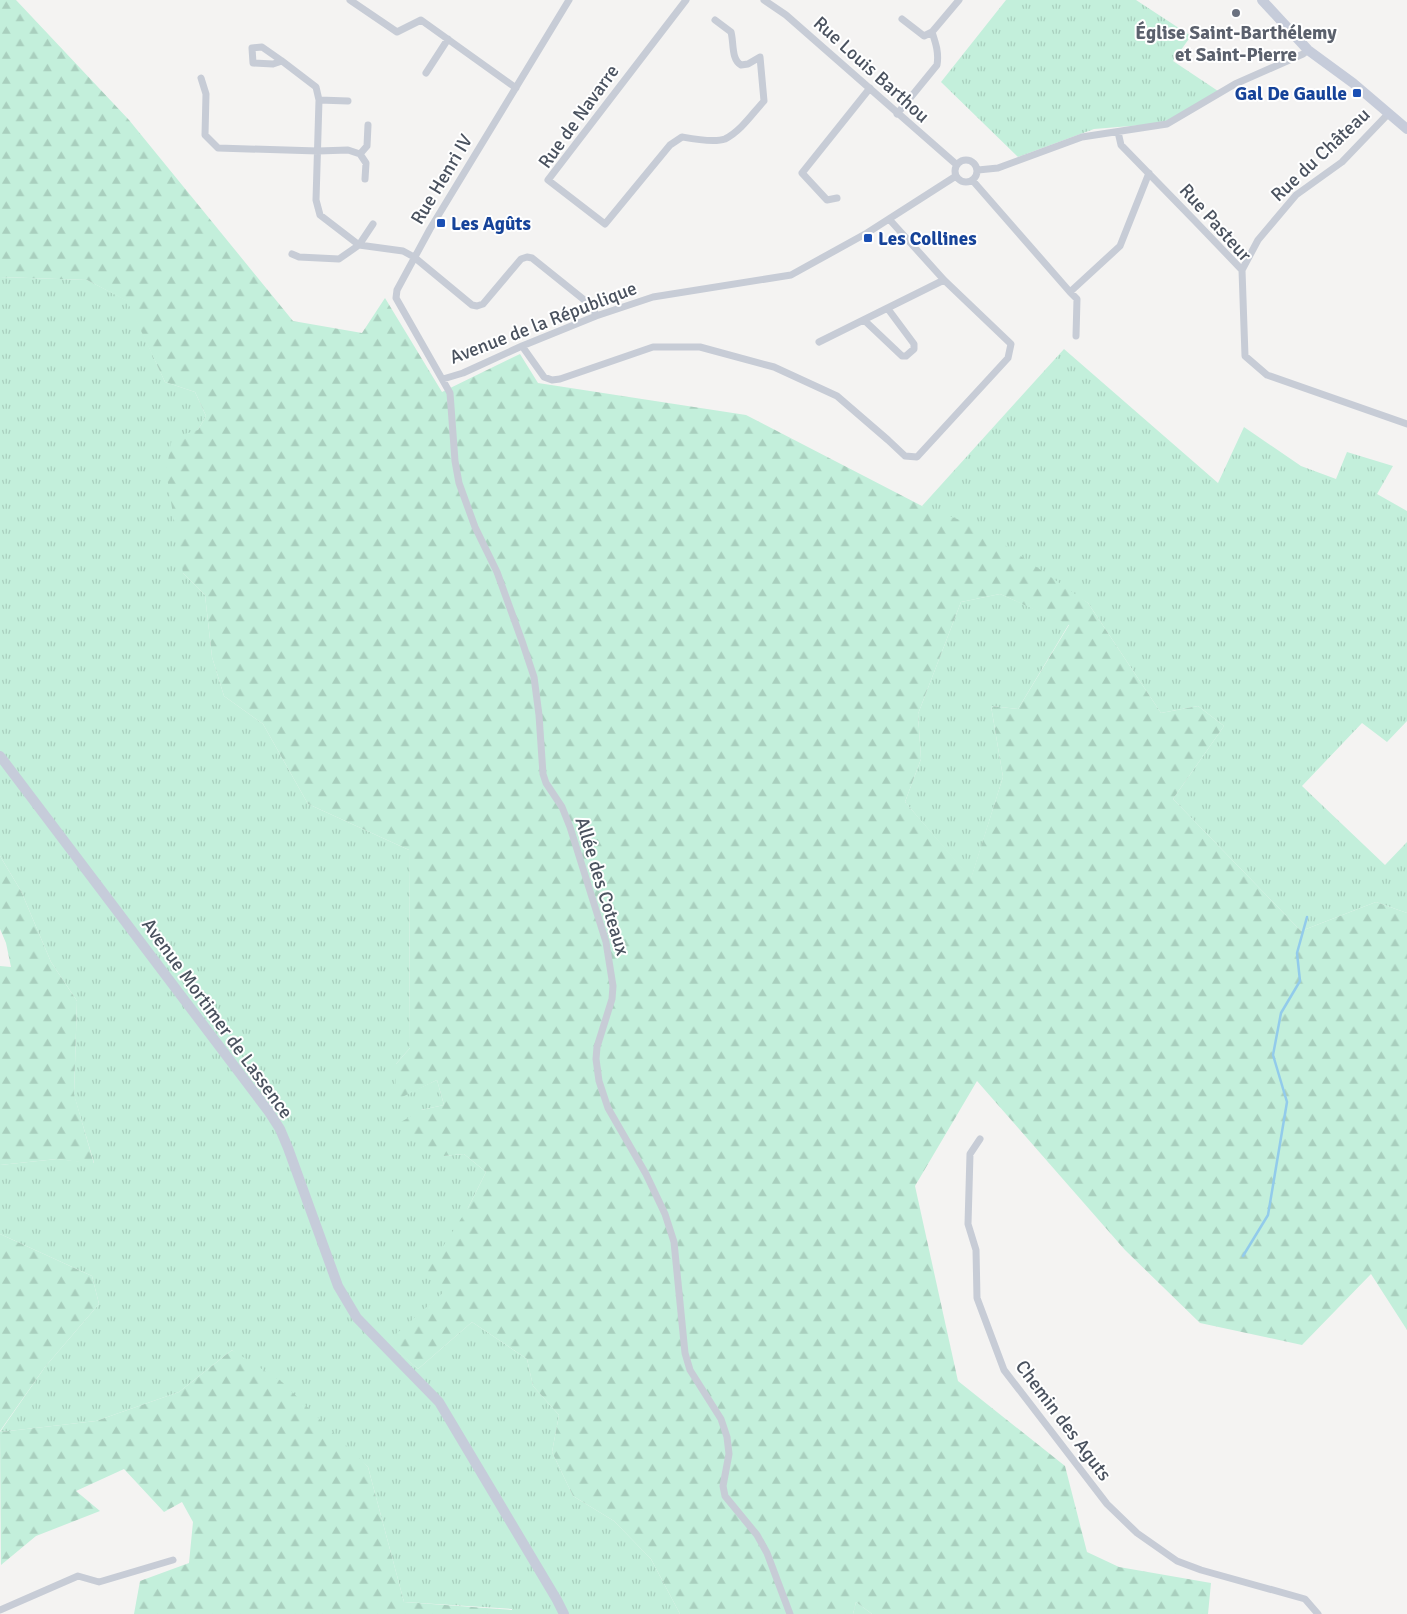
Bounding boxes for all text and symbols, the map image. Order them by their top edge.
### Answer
marker: Église Saint-Barthélemy et Saint-Pierre [1230,7,1242,19]
street label: Rue Louis Barthou [808,11,934,128]
place label: Église Saint-Barthélemy et Saint-Pierre [1135,21,1337,67]
street label: Rue de Navarre [533,60,624,173]
place label: Gal De Gaulle [1235,82,1347,106]
marker: Gal De Gaulle [1351,87,1363,99]
street label: Rue du Château [1266,103,1375,207]
street label: Rue Henri IV [406,130,478,229]
street label: Rue Pasteur [1174,179,1257,267]
place label: Les Agûts [451,212,531,236]
marker: Les Agûts [435,217,447,229]
place label: Les Collines [878,227,977,251]
marker: Les Collines [862,232,874,244]
street label: Avenue de la République [446,276,640,370]
street label: Allée des Coteaux [570,814,635,959]
street label: Avenue Mortimer de Lassence [136,914,298,1124]
street label: Chemin des Aguts [1010,1355,1116,1486]

